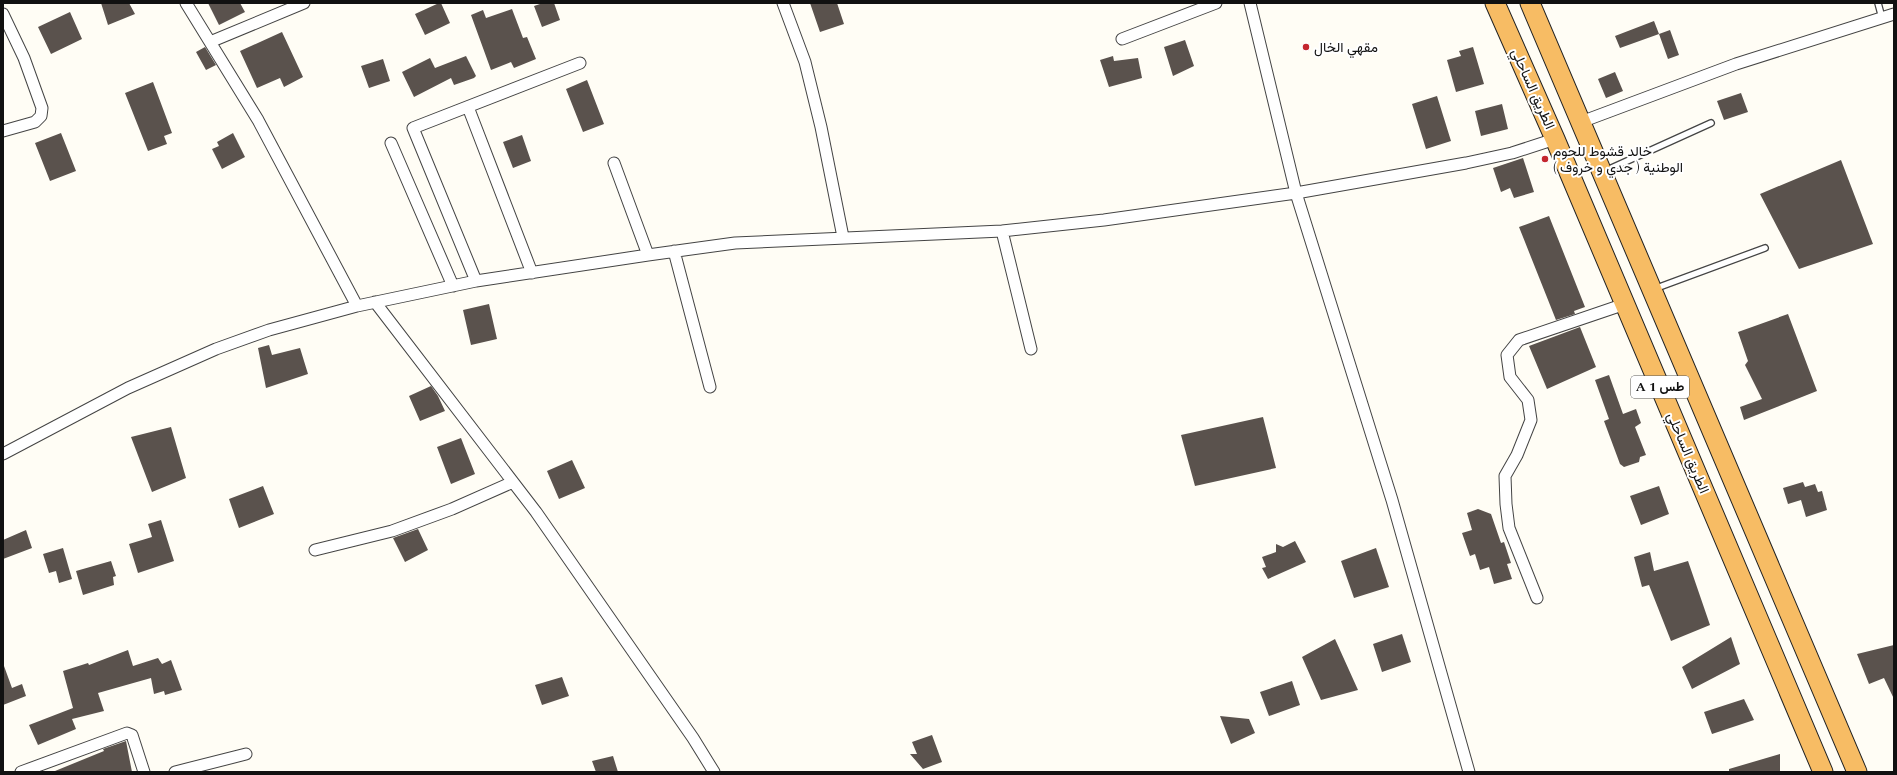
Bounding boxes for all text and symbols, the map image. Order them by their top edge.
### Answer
place label: مقهي الخال [1314,37,1378,59]
marker: مقهي الخال [1301,42,1311,52]
street label: الطريق الساحلي [1505,45,1560,133]
place label: خالد قشوط للحوم الوطنية ( جدي و خروف ) [1553,141,1683,179]
marker: خالد قشوط للحوم الوطنية ( جدي و خروف ) [1540,154,1550,164]
road number: A 1 طس [1631,376,1689,398]
street label: الطريق الساحلي [1661,409,1715,497]

